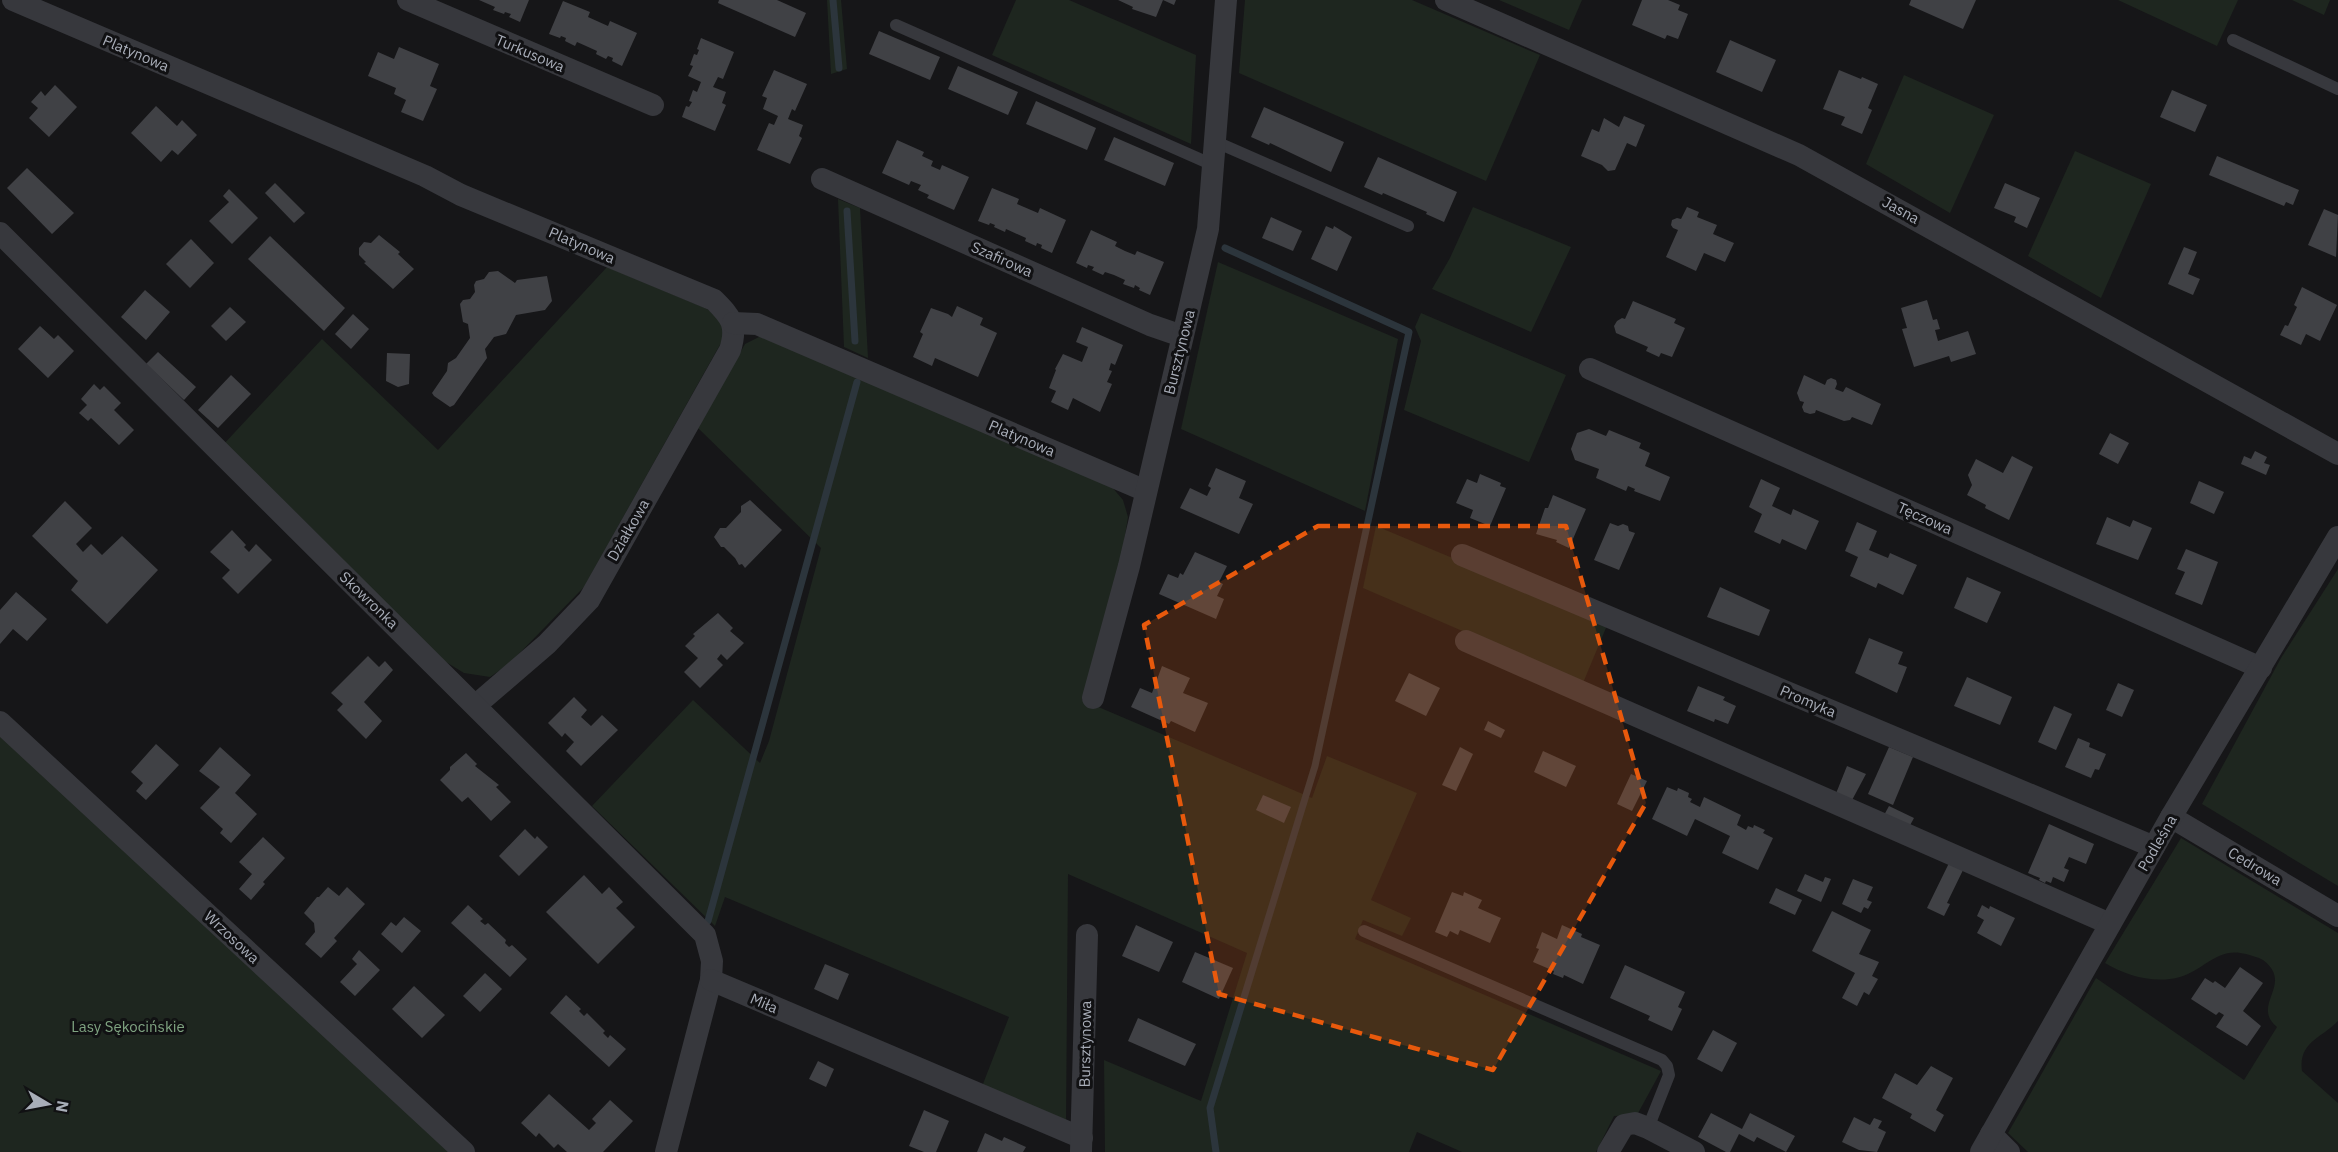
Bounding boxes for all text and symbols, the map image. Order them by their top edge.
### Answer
street label: Turkusowa [493,30,567,76]
street label: Platynowa [100,31,172,75]
street label: Jasna [1879,192,1923,228]
street label: Platynowa [546,223,618,267]
street label: Szafirowa [968,237,1036,281]
street label: Bursztynowa [1159,308,1199,396]
street label: Platynowa [986,416,1058,460]
street label: Działkowa [603,496,653,564]
street label: Tęczowa [1895,498,1955,538]
street label: Skowronka [336,567,402,633]
street label: Promyka [1777,681,1839,721]
street label: Podleśna [2133,811,2181,875]
street label: Cedrowa [2225,843,2285,889]
street label: Wrzosowa [200,907,264,967]
street label: Miła [747,989,781,1017]
street label: Bursztynowa [1075,1000,1095,1088]
park label: Lasy Sękocińskie [71,1017,185,1036]
north arrow [18,1074,78,1134]
text: N [52,1099,74,1114]

